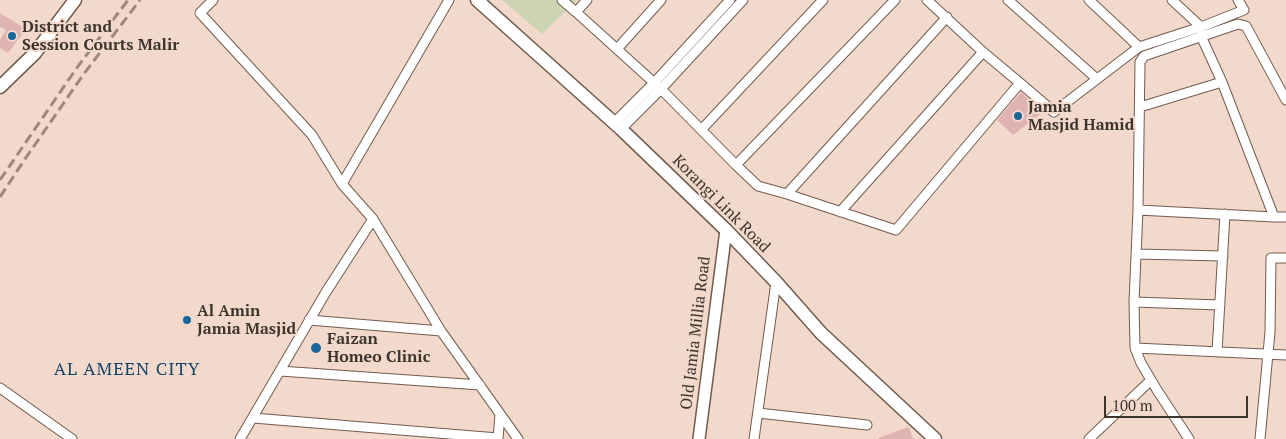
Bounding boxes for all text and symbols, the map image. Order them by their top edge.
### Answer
place label: District and Session Courts Malir [22,17,179,55]
marker: District and Session Courts Malir [6,30,18,42]
place label: Jamia Masjid Hamid [1028,97,1134,135]
marker: Jamia Masjid Hamid [1012,110,1024,122]
street label: Korangi Link Road [668,151,774,257]
street label: Old Jamia Millia Road [677,255,715,411]
place label: Al Amin Jamia Masjid [197,301,296,339]
marker: Al Amin Jamia Masjid [181,314,193,326]
place label: Faizan Homeo Clinic [327,329,430,367]
marker: Faizan Homeo Clinic [309,341,323,355]
district label: AL AMEEN CITY [52,359,202,381]
scale bar [1106,386,1250,418]
text: 100 m [1112,395,1153,415]

